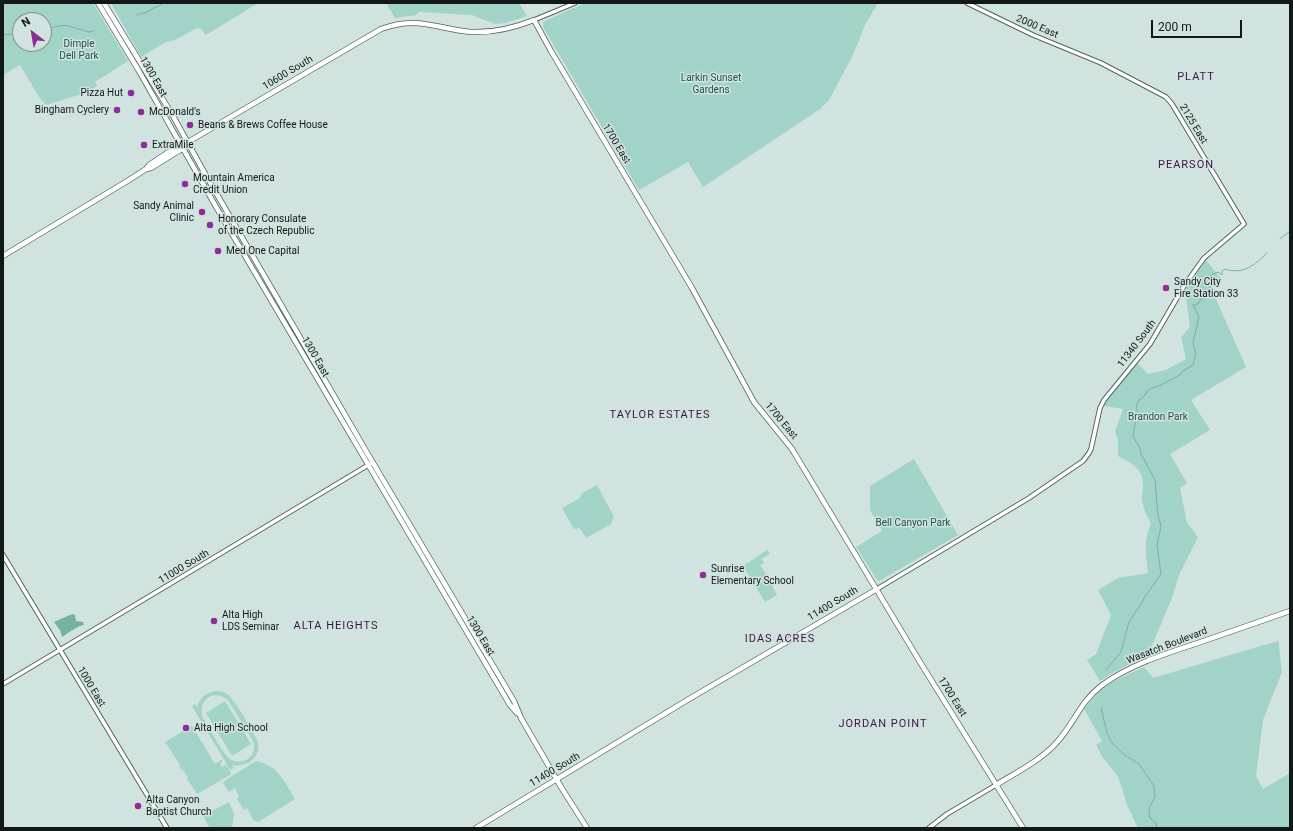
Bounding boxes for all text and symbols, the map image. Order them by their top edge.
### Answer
north arrow [12,12,52,52]
scale bar [1153,12,1244,38]
street label: 2000 East [1014,13,1060,41]
text: N [19,15,33,30]
text: 200 m [1158,20,1192,34]
park label: Dimple Dell Park [59,38,99,62]
street label: 10600 South [261,53,315,93]
street label: 1300 East [137,55,169,99]
district label: PLATT [1177,70,1215,84]
park label: Larkin Sunset Gardens [681,72,741,96]
place label: Pizza Hut [80,87,123,99]
marker: Pizza Hut [126,88,136,98]
street label: 2125 East [1176,102,1210,146]
place label: Bingham Cyclery [35,104,109,116]
marker: Bingham Cyclery [112,105,122,115]
place label: McDonald's [149,106,201,118]
marker: McDonald's [136,107,146,117]
place label: Beans & Brews Coffee House [198,119,328,131]
marker: Beans & Brews Coffee House [185,120,195,130]
street label: 1700 East [599,122,633,166]
place label: ExtraMile [152,139,193,151]
marker: ExtraMile [139,140,149,150]
district label: PEARSON [1158,158,1214,172]
place label: Mountain America Credit Union [193,172,275,196]
marker: Mountain America Credit Union [180,179,190,189]
place label: Sandy Animal Clinic [133,200,194,224]
marker: Sandy Animal Clinic [197,207,207,217]
place label: Honorary Consulate of the Czech Republic [218,213,314,236]
marker: Honorary Consulate of the Czech Republic [205,220,215,230]
place label: Med One Capital [226,245,299,257]
marker: Med One Capital [213,246,223,256]
place label: Sandy City Fire Station 33 [1174,276,1238,300]
marker: Sandy City Fire Station 33 [1161,283,1171,293]
street label: 11340 South [1115,318,1159,370]
street label: 1300 East [299,335,331,379]
street label: 1700 East [762,400,800,442]
district label: TAYLOR ESTATES [610,408,710,422]
park label: Brandon Park [1128,411,1188,423]
park label: Bell Canyon Park [876,517,950,529]
street label: 11000 South [157,547,211,587]
place label: Sunrise Elementary School [711,563,794,586]
marker: Sunrise Elementary School [698,570,708,580]
street label: 11400 South [806,584,860,624]
place label: Alta High LDS Seminar [222,609,279,632]
street label: 1300 East [463,614,497,658]
marker: Alta High LDS Seminar [209,616,219,626]
district label: ALTA HEIGHTS [294,619,378,633]
street label: Wasatch Boulevard [1125,625,1209,667]
district label: IDAS ACRES [745,632,815,646]
street label: 1000 East [74,665,108,709]
street label: 1700 East [935,675,969,719]
district label: JORDAN POINT [838,717,928,731]
place label: Alta High School [194,722,268,734]
marker: Alta High School [181,723,191,733]
street label: 11400 South [528,750,582,790]
place label: Alta Canyon Baptist Church [146,794,211,818]
marker: Alta Canyon Baptist Church [133,801,143,811]

